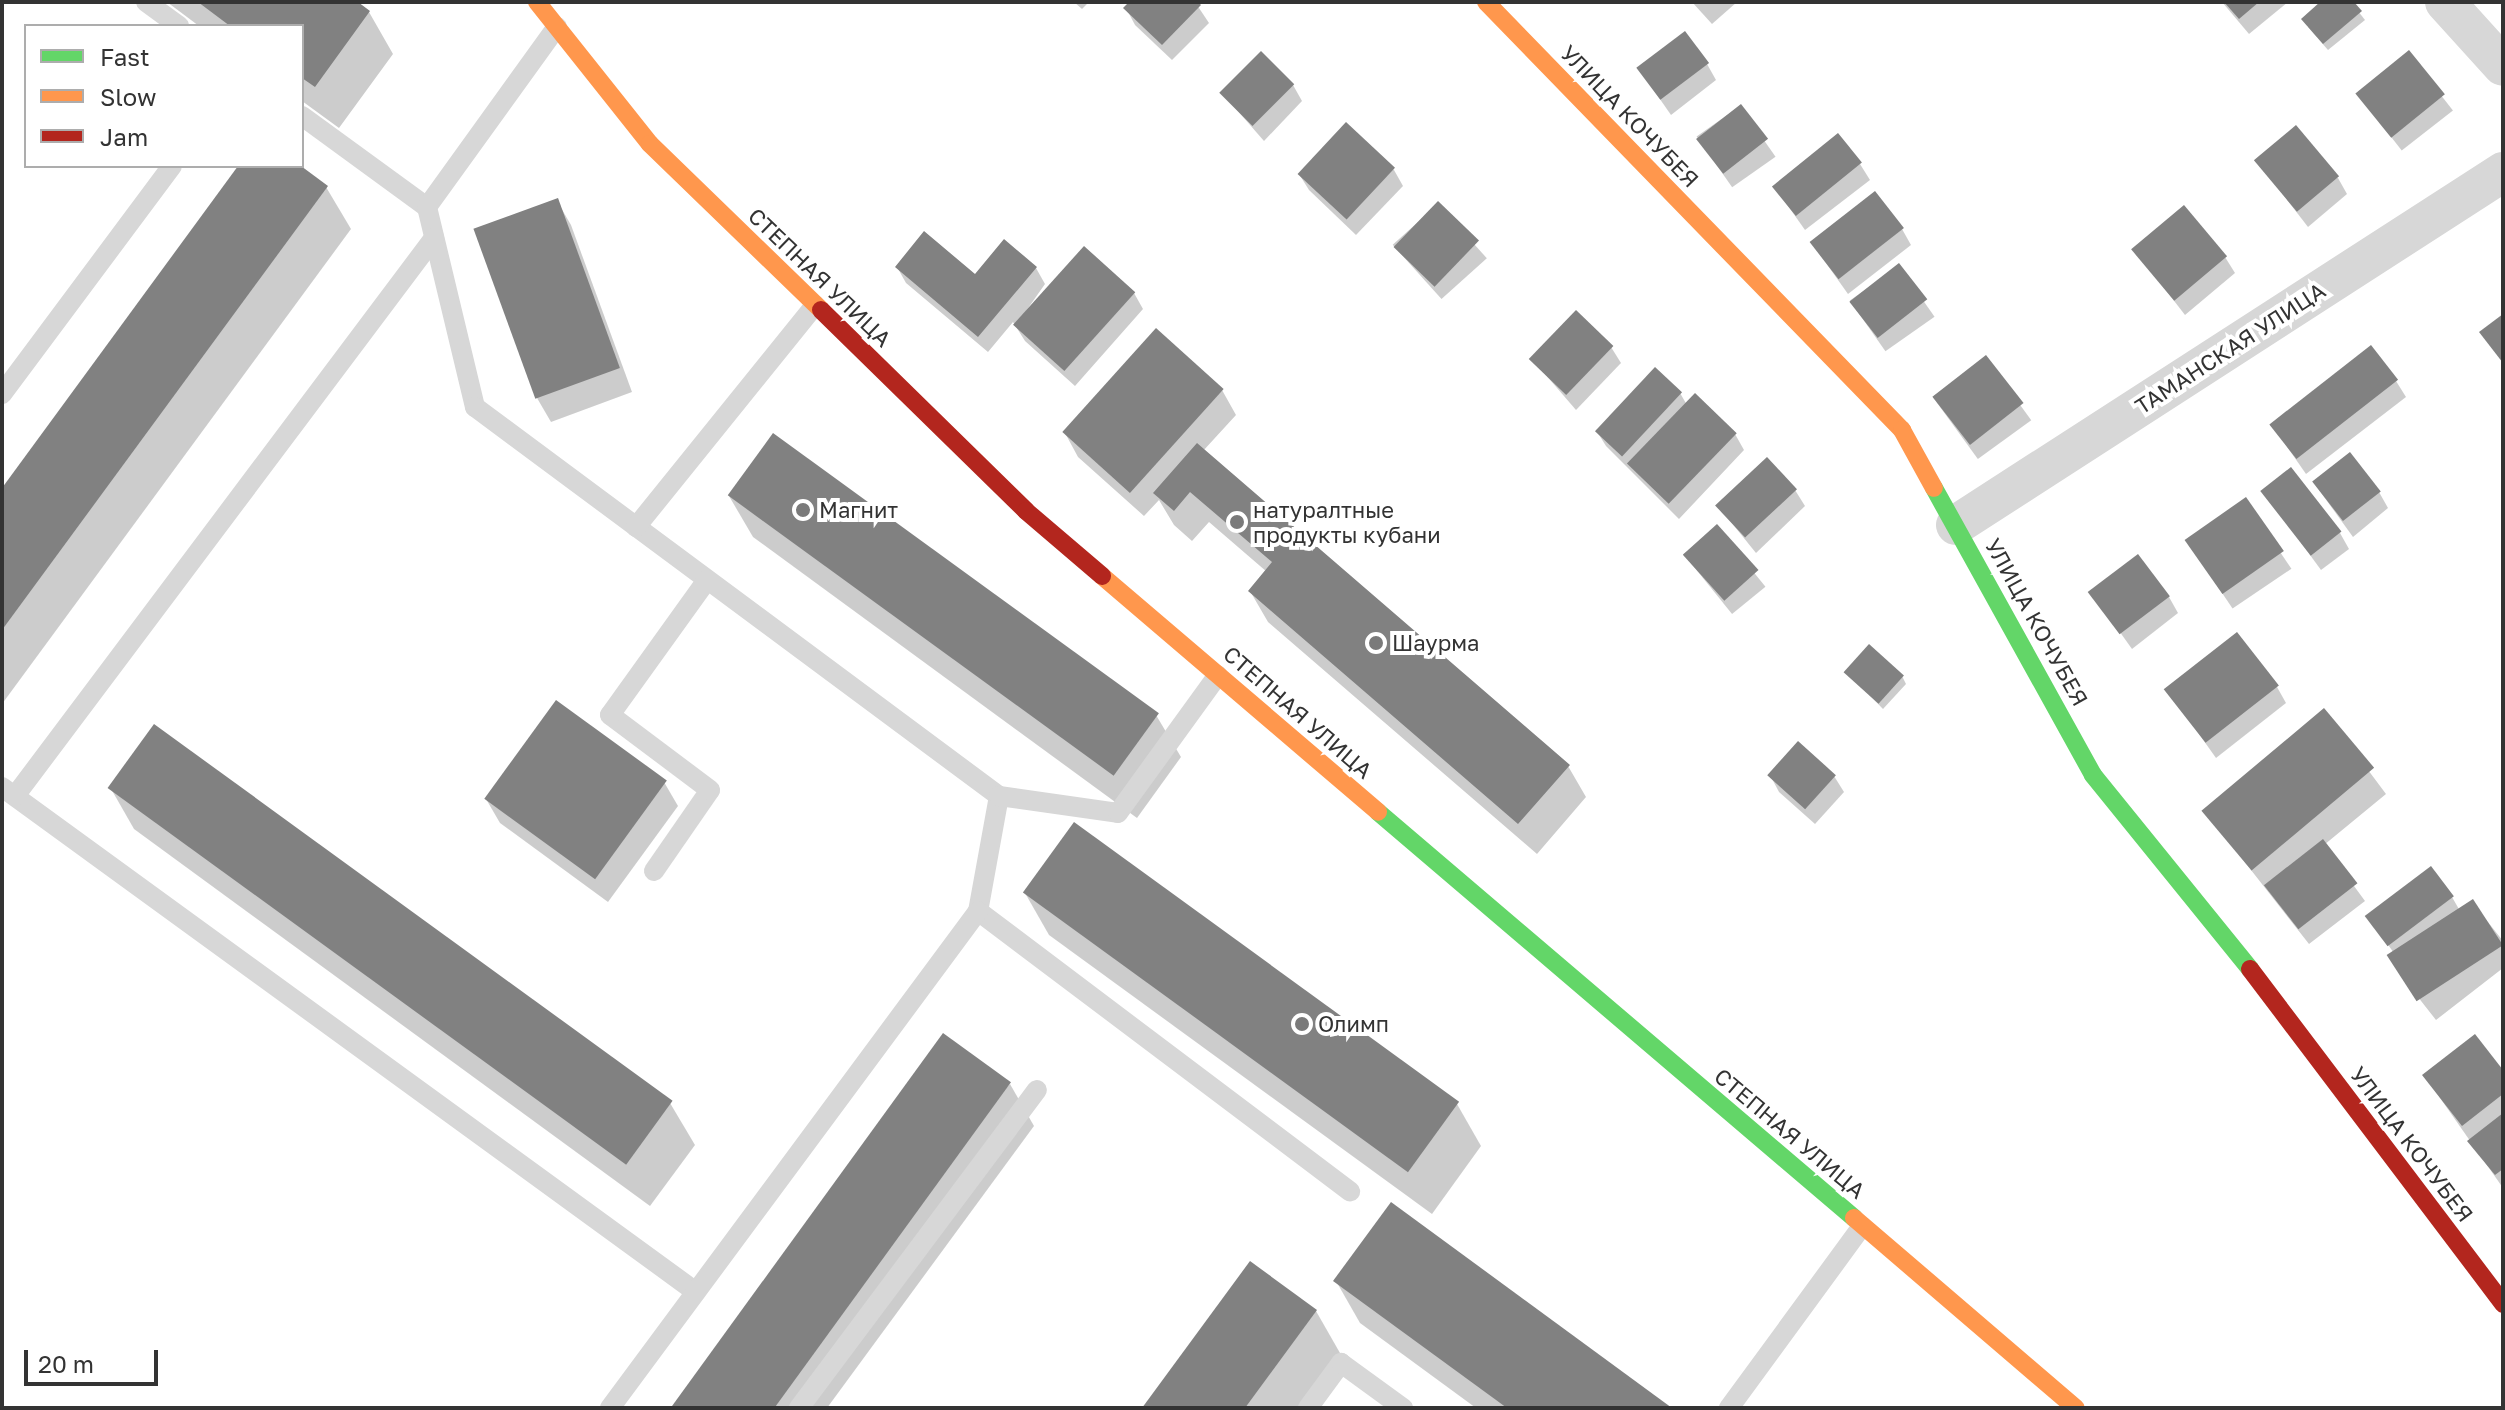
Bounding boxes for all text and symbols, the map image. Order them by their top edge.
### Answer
legend [24,24,304,168]
street label: УЛИЦА КОЧУБЕЯ [1555,39,1705,193]
text: Fast [100,42,150,71]
text: Slow [100,82,156,111]
text: Jam [100,122,148,151]
street label: СТЕПНАЯ УЛИЦА [743,202,897,352]
street label: ТАМАНСКАЯ УЛИЦА [2130,277,2330,419]
place label: натуралтные продукты кубани [1253,496,1441,548]
place label: Магнит [819,497,898,523]
marker: Магнит [794,501,812,519]
marker: натуралтные продукты кубани [1228,513,1246,531]
street label: УЛИЦА КОЧУБЕЯ [1980,534,2094,710]
place label: Шаурма [1392,630,1479,656]
marker: Шаурма [1367,634,1385,652]
street label: СТЕПНАЯ УЛИЦА [1218,640,1378,784]
place label: Олимп [1318,1011,1389,1037]
marker: Олимп [1293,1015,1311,1033]
street label: УЛИЦА КОЧУБЕЯ [2345,1061,2479,1227]
street label: СТЕПНАЯ УЛИЦА [1709,1062,1871,1204]
scale bar [28,1334,162,1384]
text: 20 m [38,1349,94,1378]

